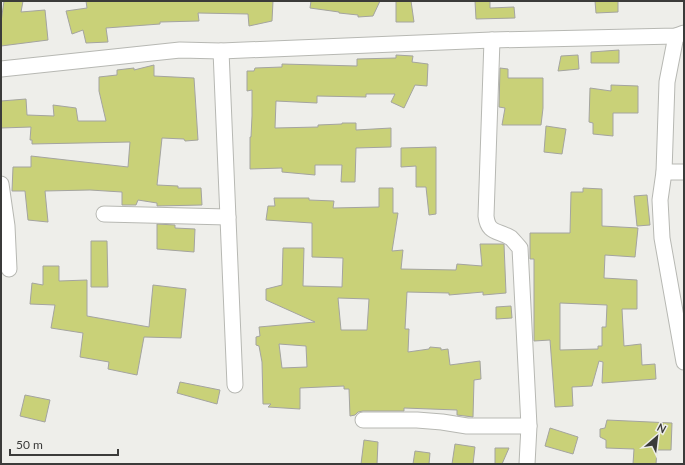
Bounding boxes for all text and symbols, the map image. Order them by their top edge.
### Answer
north arrow [637,417,677,457]
text: N [655,420,669,435]
scale bar [10,431,118,457]
text: 50 m [16,437,43,452]

